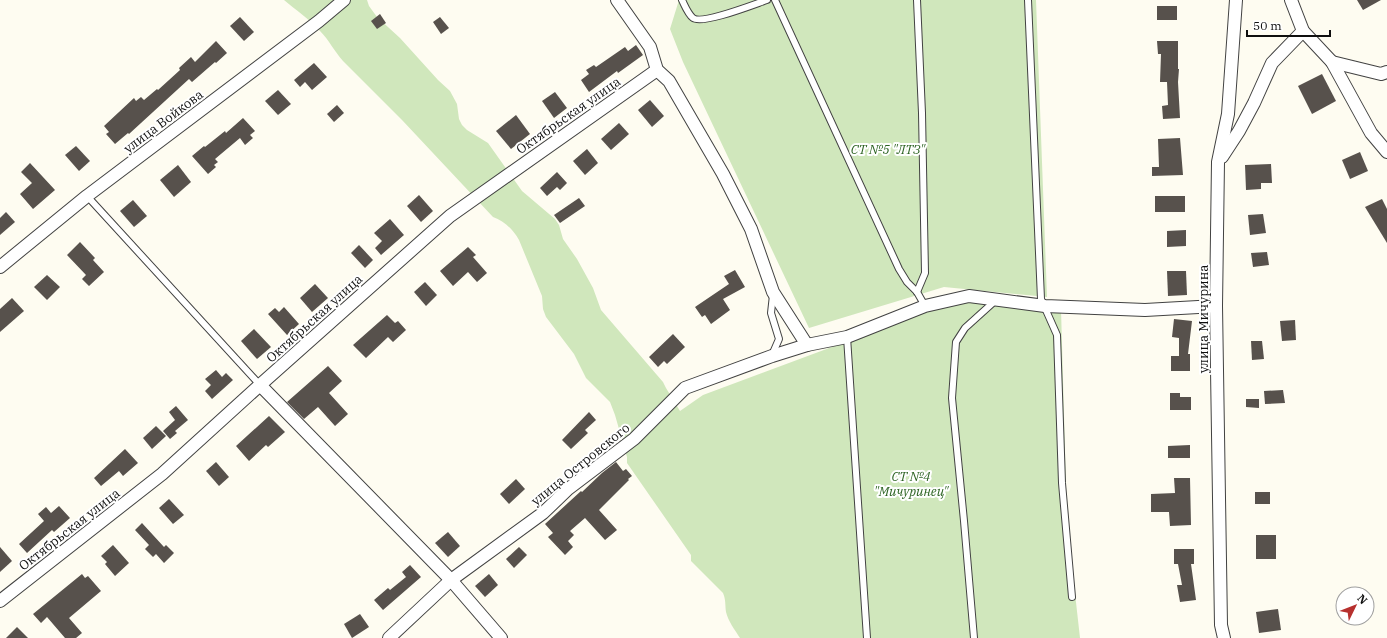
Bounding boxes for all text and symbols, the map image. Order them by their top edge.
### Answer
scale bar [1247,12,1330,38]
text: 50 m [1253,18,1282,33]
street label: Октябрьская улица [513,73,624,158]
street label: улица Войкова [120,86,206,157]
park label: СТ №5 "ЛТЗ" [851,141,926,158]
street label: улица Мичурина [1195,265,1212,373]
street label: Октябрьская улица [263,271,366,366]
street label: улица Островского [527,419,633,509]
park label: СТ №4 "Мичуринец" [874,468,949,500]
street label: Октябрьская улица [15,485,123,574]
north arrow [1335,586,1375,626]
text: N [1354,591,1371,607]

